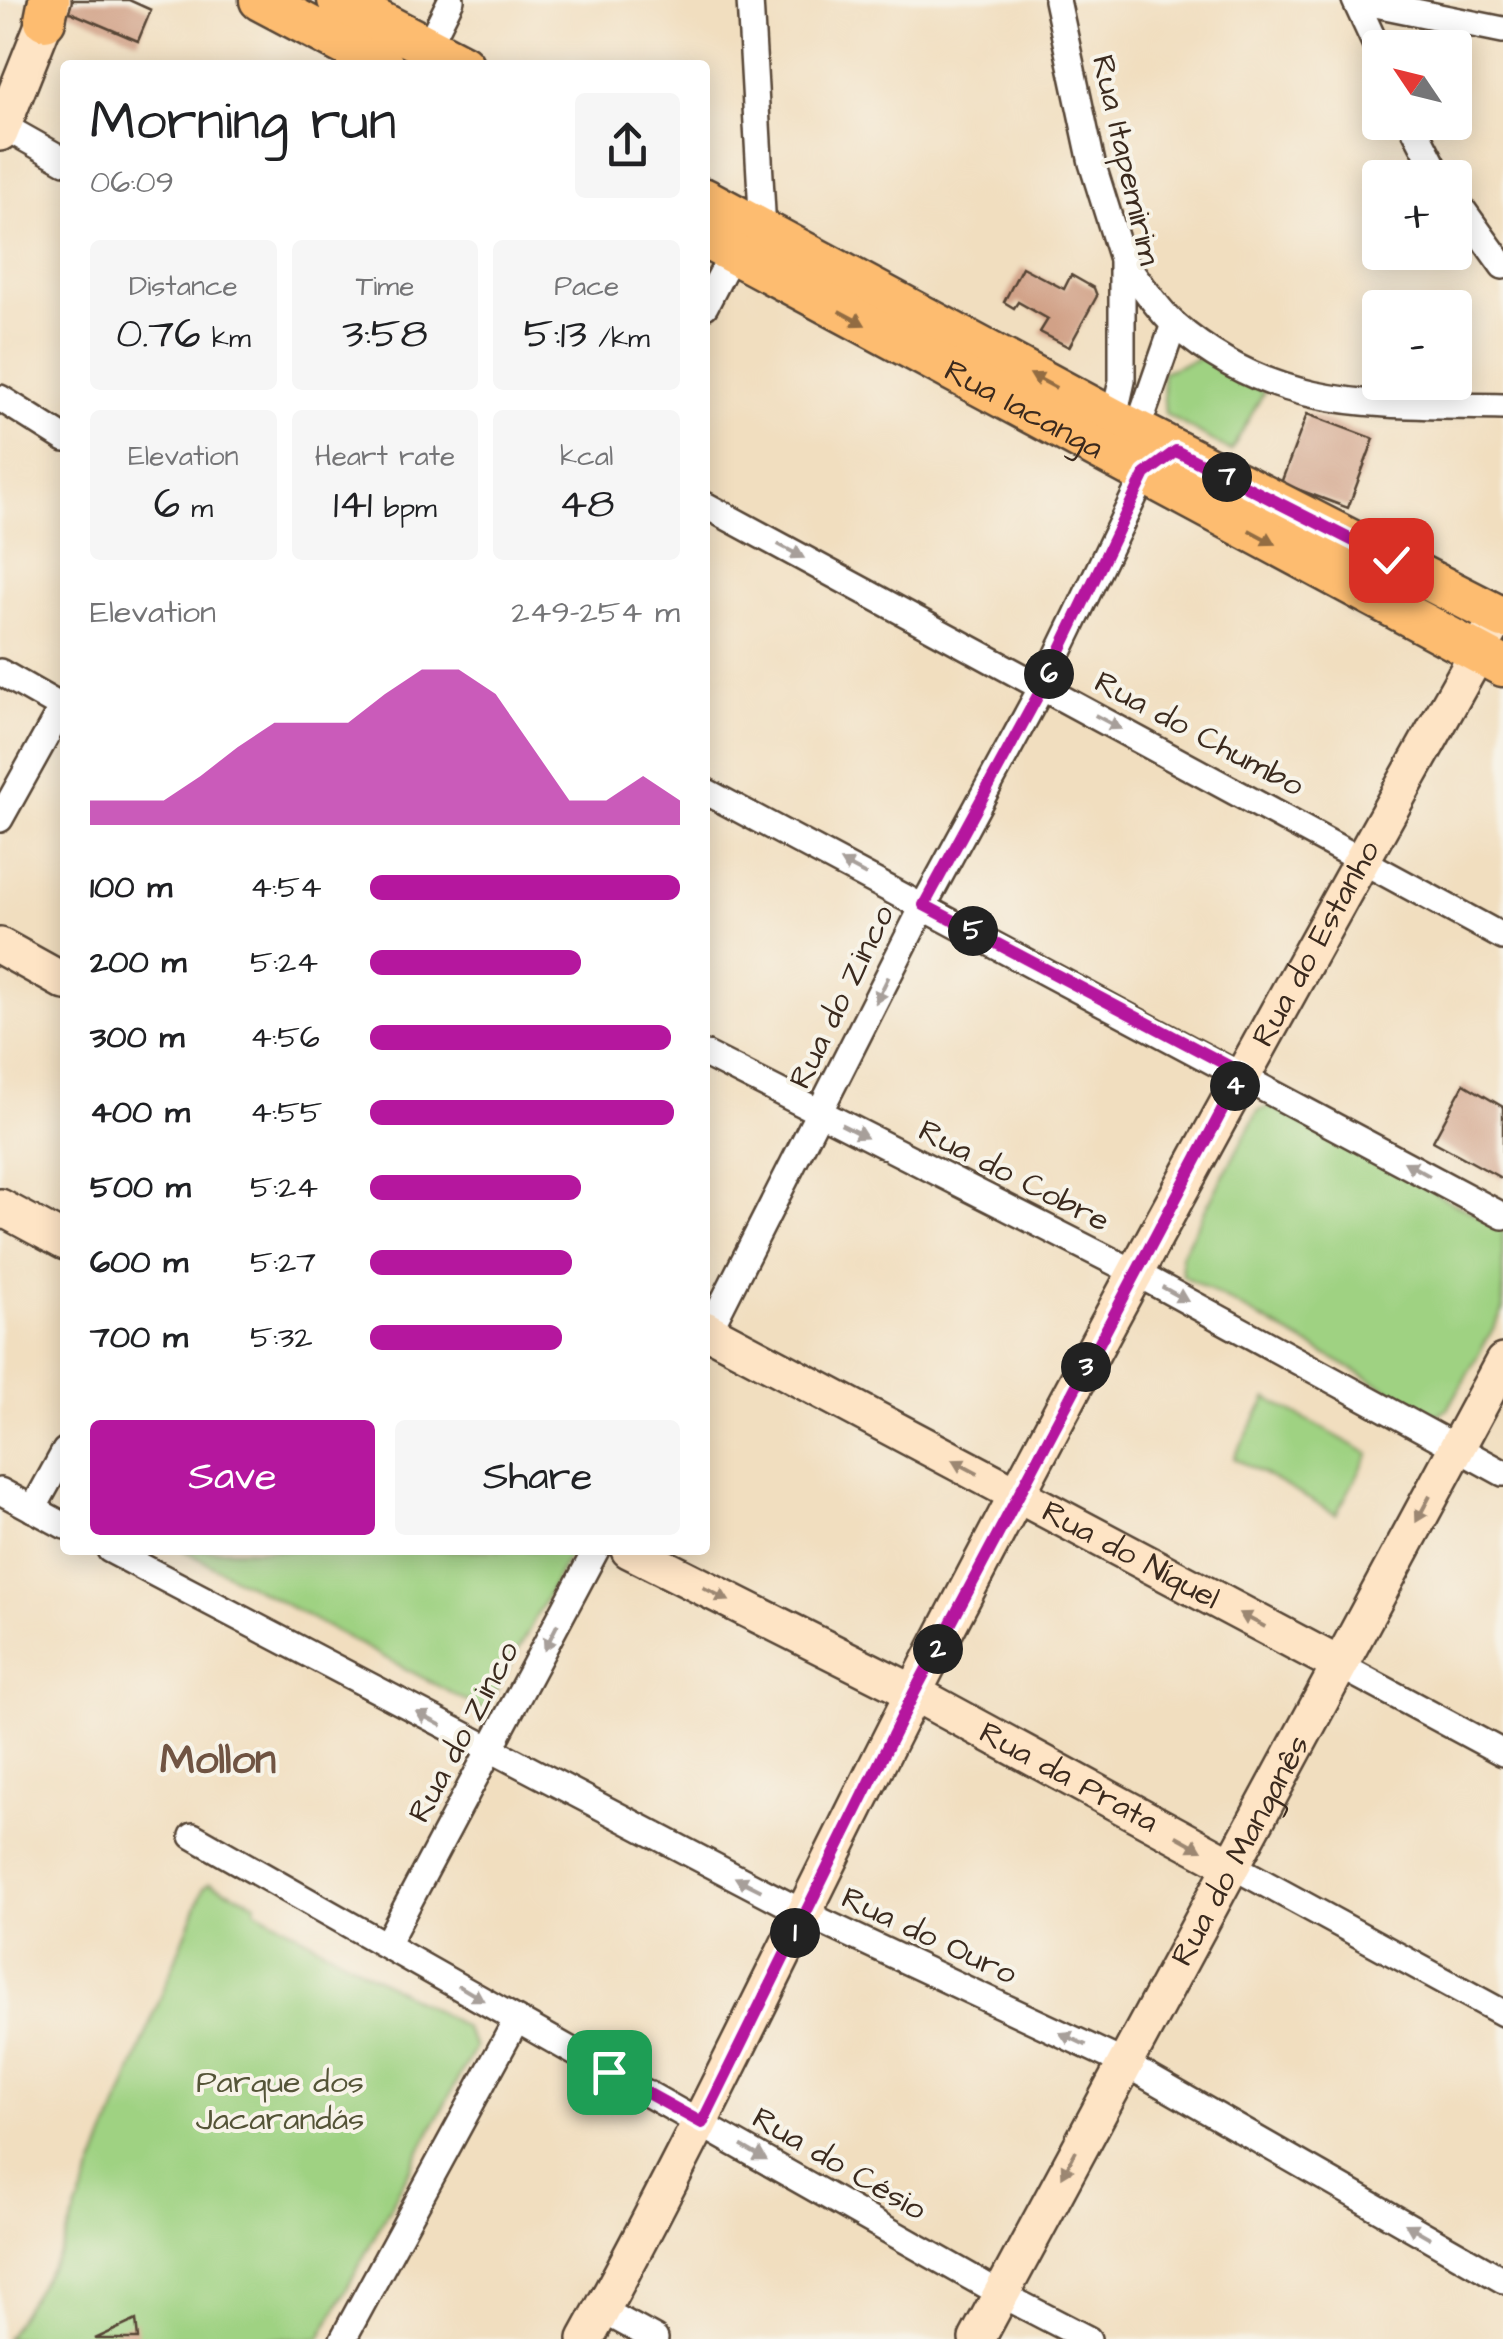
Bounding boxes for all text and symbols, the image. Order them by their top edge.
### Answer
north arrow [1362,30,1472,140]
map controls [1362,30,1472,400]
street label: Rua Itapemirim [1080,50,1172,270]
text: Morning run [90,84,396,160]
button: share [575,93,680,198]
text: 06:09 [90,160,174,205]
button: + [1362,160,1472,270]
text: Distance [129,267,238,306]
text: Time [356,267,414,306]
text: Pace [554,267,619,306]
button: − [1362,290,1472,400]
text: 0.76 [116,306,201,364]
text: 3:58 [342,306,428,364]
text: 5:13 [523,306,587,364]
one-way arrow [838,309,866,326]
text: km [201,319,251,358]
text: /km [587,319,650,358]
street label: Rua Iacanga [936,348,1112,470]
one-way arrow [1028,373,1057,390]
text: Elevation [128,437,238,476]
text: Heart rate [315,437,455,476]
text: kcal [560,437,613,476]
pin: 7 [1202,452,1252,502]
text: 7 [1218,457,1236,496]
text: 6 [154,476,180,534]
text: 141 [333,476,373,534]
text: 48 [559,476,615,534]
text: m [180,489,213,528]
text: bpm [373,489,437,528]
pin [1349,518,1434,603]
one-way arrow [1248,528,1276,545]
icon: check [1364,533,1419,588]
one-way arrow [776,543,805,560]
text: Elevation [90,590,216,635]
text: 249–254 m [511,590,680,635]
pin: 6 [1024,649,1074,699]
text: 6 [1040,654,1058,693]
street label: Rua do Chumbo [1086,660,1312,808]
one-way arrow [1093,714,1122,731]
street label: Rua do Estanho [1241,832,1391,1055]
one-way arrow [838,860,867,877]
text: 100 m [90,865,172,910]
text: 4:54 [250,865,322,910]
street label: Rua do Zinco [778,897,906,1097]
pin: 5 [948,906,998,956]
text: 5 [963,911,983,950]
text: 200 m [90,940,186,985]
text: 5:24 [250,940,318,985]
one-way arrow [874,976,891,1005]
text: 300 m [90,1015,184,1060]
text: 4:56 [250,1015,320,1060]
pin: 4 [1210,1061,1260,1111]
text: 4 [1225,1066,1245,1105]
text: 400 m [90,1090,190,1135]
text: 4:55 [250,1090,322,1135]
street label: Rua do Cobre [911,1109,1117,1243]
one-way arrow [839,1122,868,1139]
one-way arrow [1403,1161,1432,1178]
text: 500 m [90,1165,191,1210]
text: 5:24 [250,1165,318,1210]
text: 600 m [90,1240,188,1285]
text: 5:27 [250,1240,316,1285]
one-way arrow [1160,1286,1189,1303]
text: 700 m [90,1315,188,1360]
text: 5:32 [250,1315,313,1360]
pin: 3 [1061,1342,1111,1392]
text: 3 [1079,1347,1093,1386]
button: Save [90,1420,375,1535]
button: Share [395,1420,680,1535]
one-way arrow [951,1459,980,1476]
street label: Rua do Níquel [1034,1489,1228,1620]
one-way arrow [1415,1495,1432,1524]
one-way arrow [702,1585,731,1602]
one-way arrow [1238,1612,1267,1629]
one-way arrow [543,1622,560,1651]
pin: 2 [913,1624,963,1674]
text: 2 [930,1629,946,1668]
street label: Rua do Zinco [397,1633,531,1831]
street label: Rua da Prata [971,1710,1166,1844]
one-way arrow [414,1711,443,1728]
street label: Rua do Manganês [1160,1727,1321,1974]
district label: Mollon [160,1732,276,1790]
one-way arrow [1175,1834,1204,1851]
one-way arrow [734,1876,763,1893]
street label: Rua do Ouro [834,1876,1024,1996]
pin: 1 [770,1908,820,1958]
text: 1 [793,1913,797,1952]
one-way arrow [457,1984,485,2001]
pin [567,2030,652,2115]
one-way arrow [1059,2031,1088,2047]
icon: arrive [582,2045,637,2100]
park label: Parque dos Jacarandás [196,2060,364,2142]
street label: Rua do Césio [744,2096,934,2232]
one-way arrow [740,2144,768,2161]
one-way arrow [1060,2150,1077,2179]
one-way arrow [1404,2223,1433,2240]

